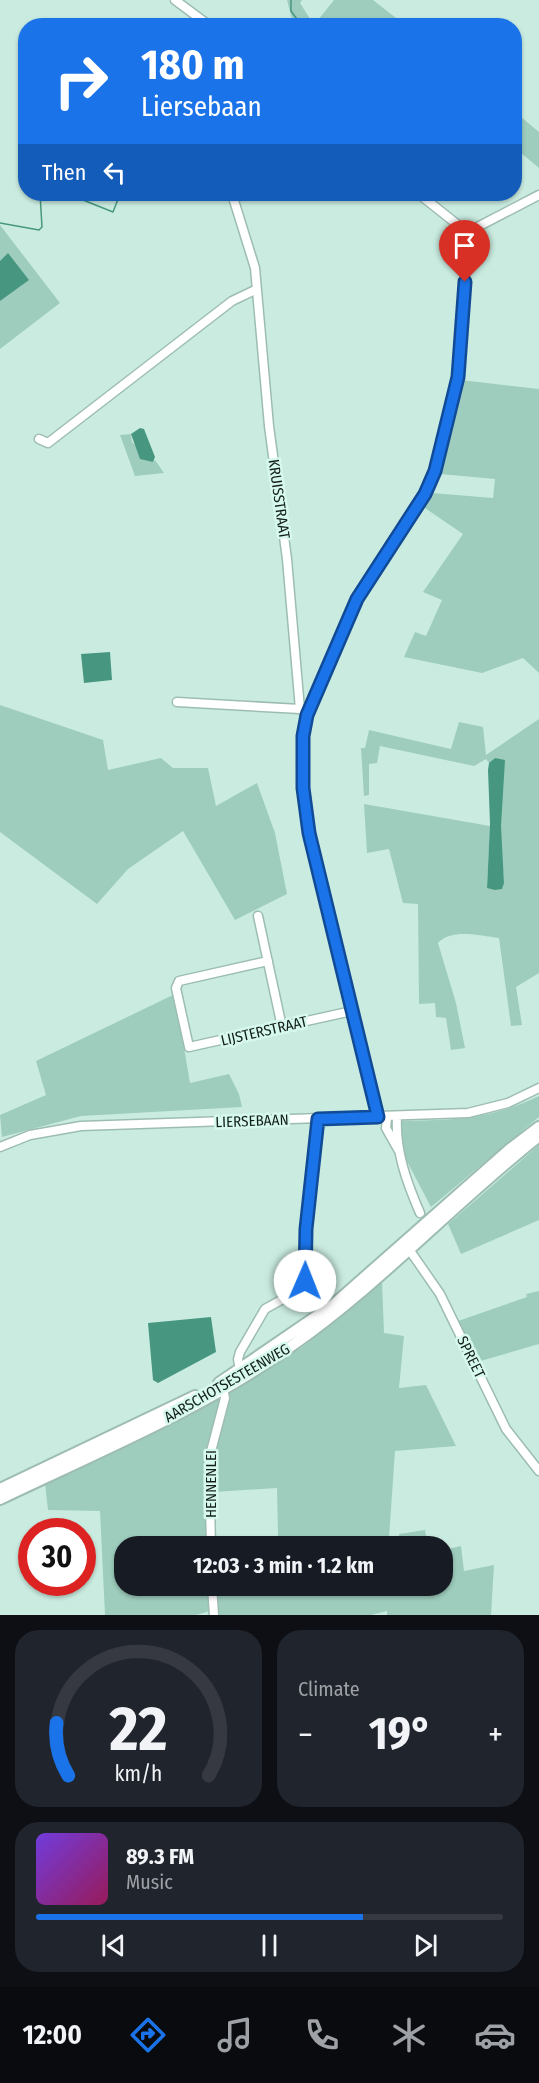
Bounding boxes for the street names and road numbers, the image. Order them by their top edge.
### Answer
street label: KRUISSTRAAT [265,458,294,540]
street label: LIJSTERSTRAAT [219,1012,309,1050]
street label: LIERSEBAAN [215,1111,289,1131]
street label: SPREET [453,1333,489,1381]
street label: AARSCHOTSESTEENWEG [161,1340,293,1426]
street label: HENNENLEI [202,1450,220,1518]

